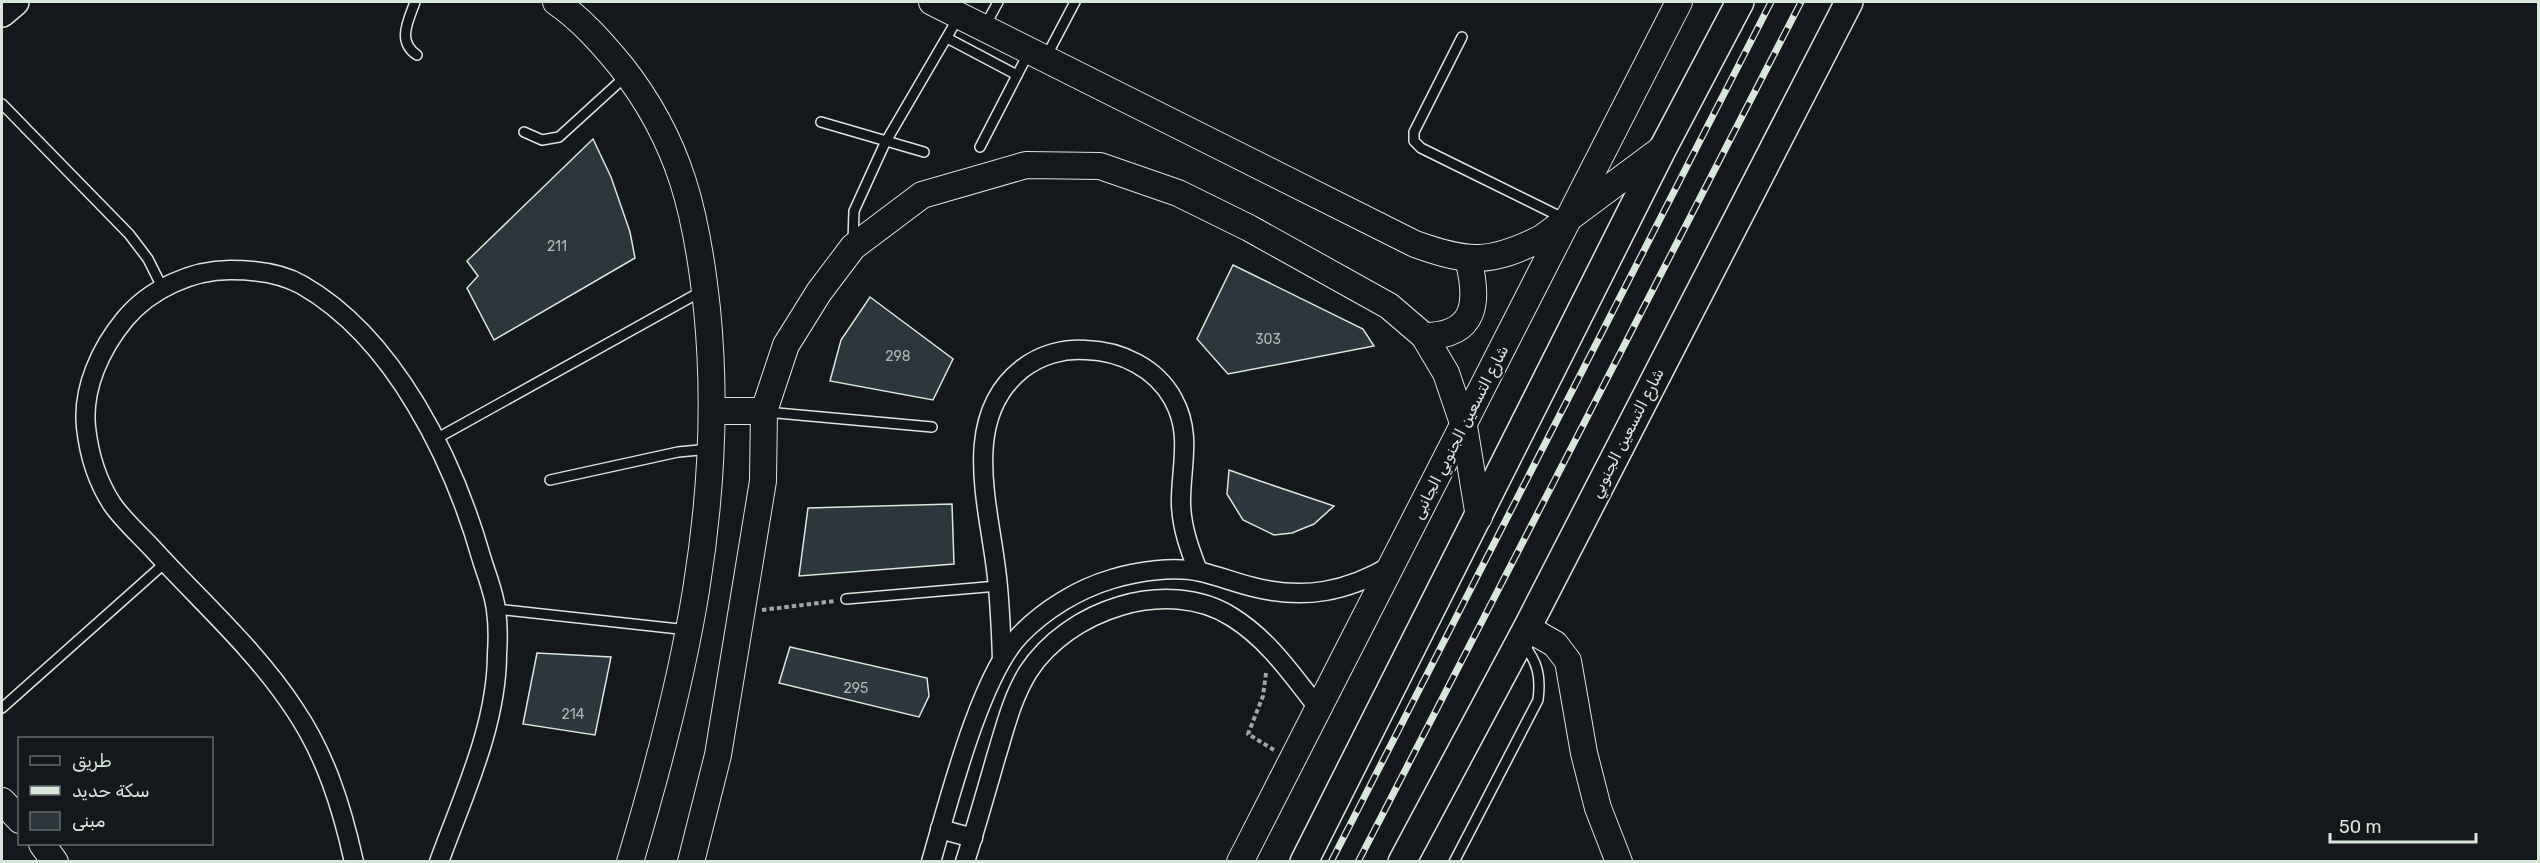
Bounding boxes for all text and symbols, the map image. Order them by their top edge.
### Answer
house number: 211 [547,238,567,255]
house number: 303 [1255,331,1281,348]
street label: شارع التسعين الجنوبي الجانبى [1408,342,1515,524]
house number: 298 [885,348,911,365]
street label: شارع التسعين الجنوبي [1586,365,1671,502]
house number: 295 [844,680,868,697]
house number: 214 [562,706,585,723]
legend [18,737,213,845]
text: طريق [72,750,112,772]
text: سكة حديد [72,780,150,802]
scale bar [2330,806,2476,844]
text: مبنى [72,810,106,832]
text: 50 m [2339,816,2382,838]

